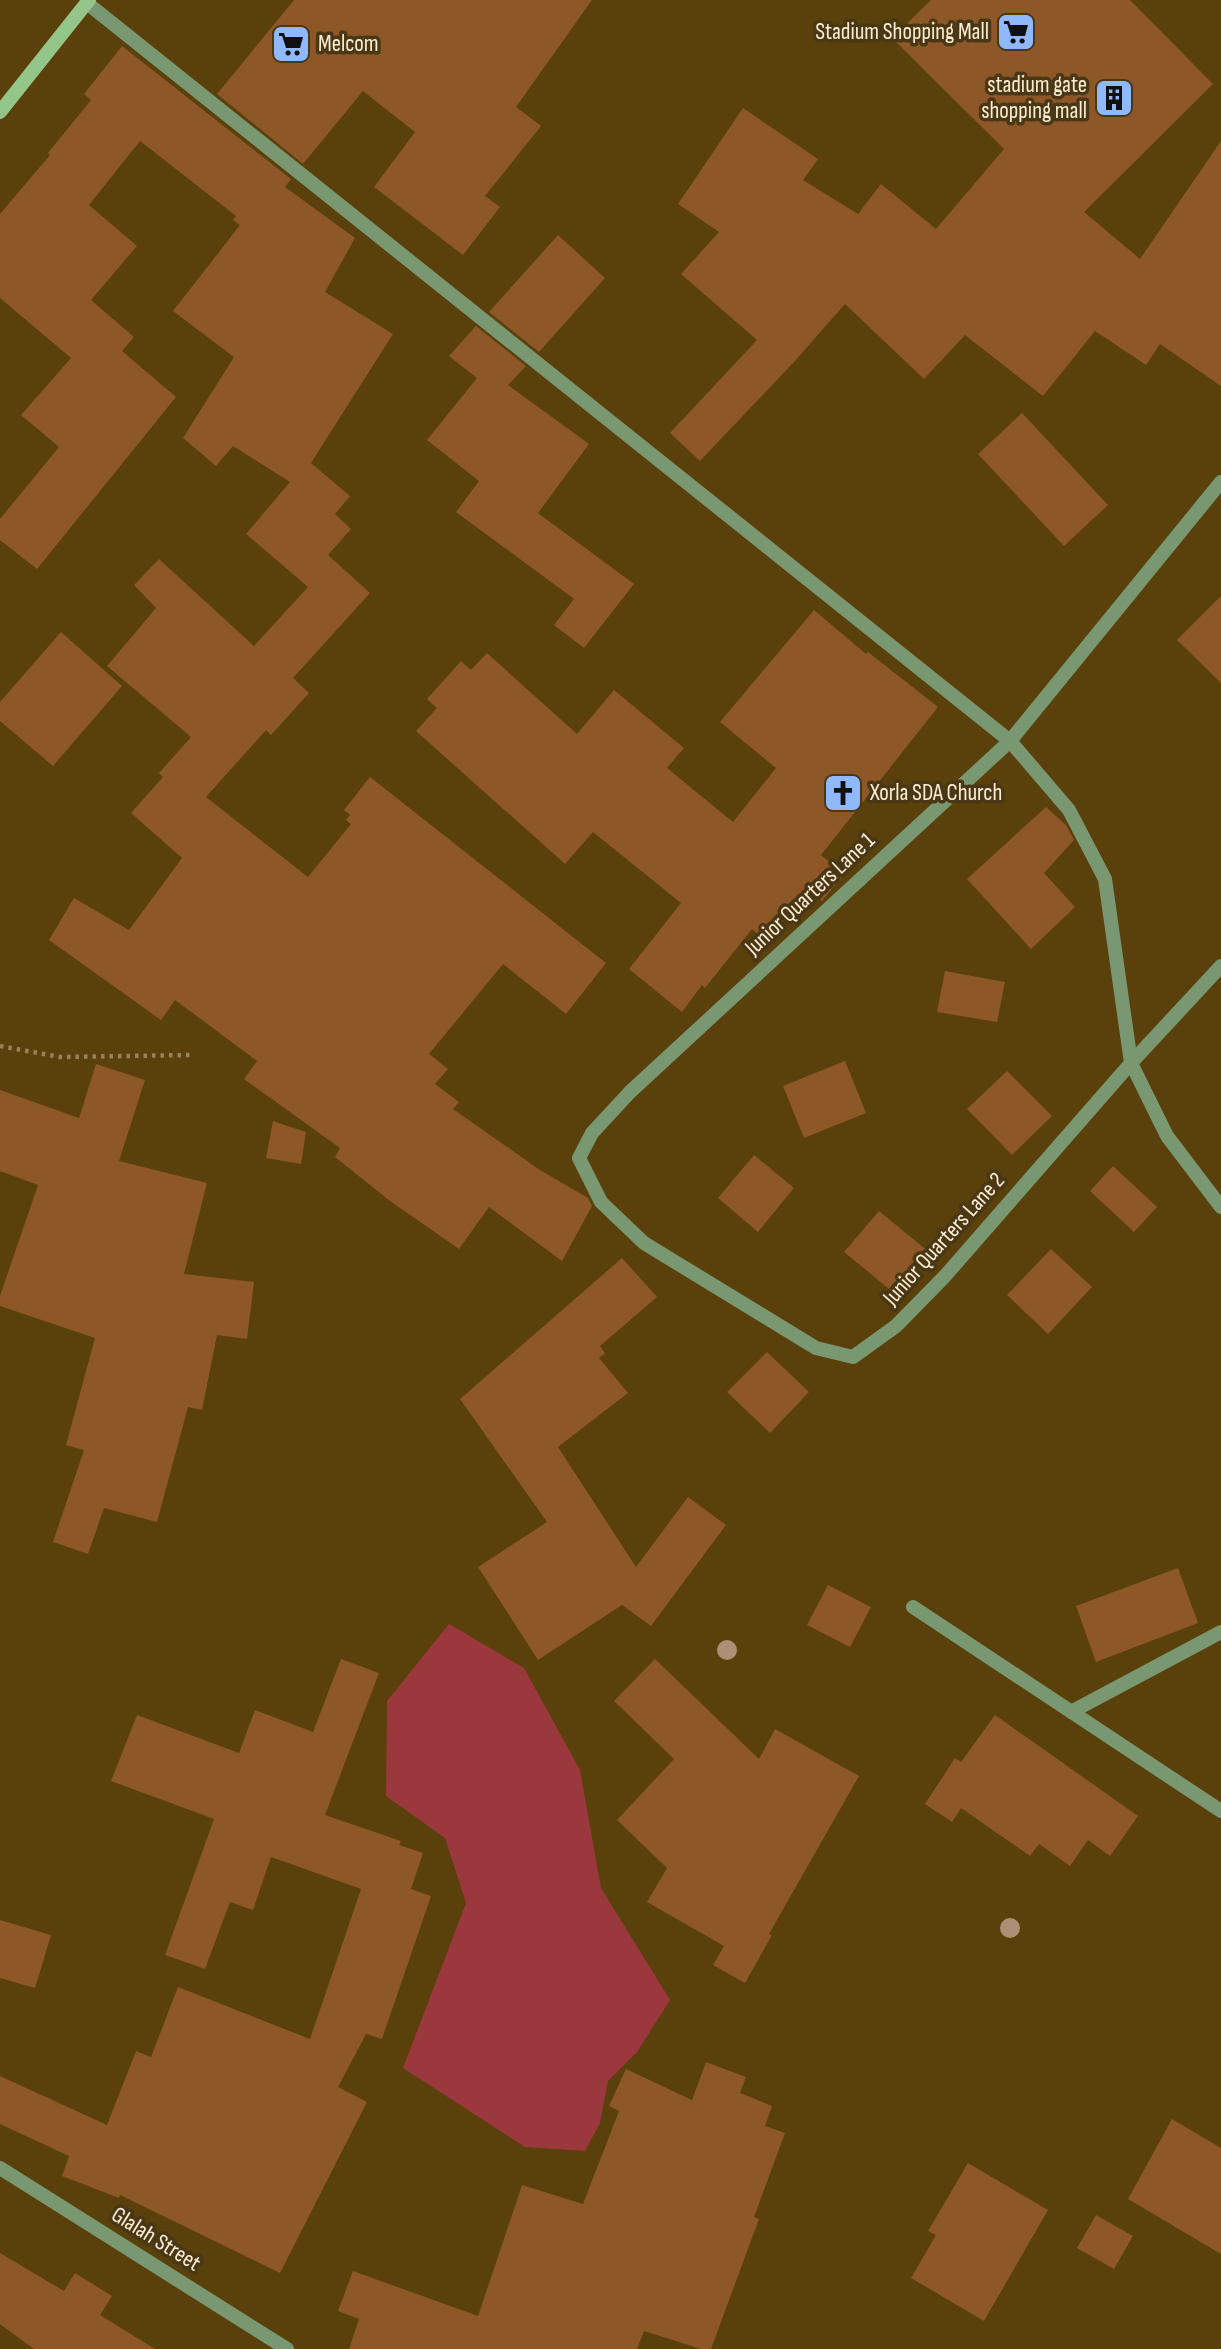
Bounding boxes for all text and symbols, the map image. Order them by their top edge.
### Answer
supermarket icon: Stadium Shopping Mall [995,11,1037,53]
place label: Stadium Shopping Mall [815,18,989,46]
supermarket icon: Melcom [270,23,312,65]
place label: Melcom [318,30,379,58]
place label: stadium gate shopping mall [981,71,1087,125]
building icon: stadium gate shopping mall [1093,77,1135,119]
church icon: Xorla SDA Church [822,772,864,814]
place label: Xorla SDA Church [869,779,1002,807]
street label: Junior Quarters Lane 1 [739,827,881,962]
street label: Junior Quarters Lane 2 [876,1167,1011,1312]
street label: Glalah Street [106,2201,206,2277]

